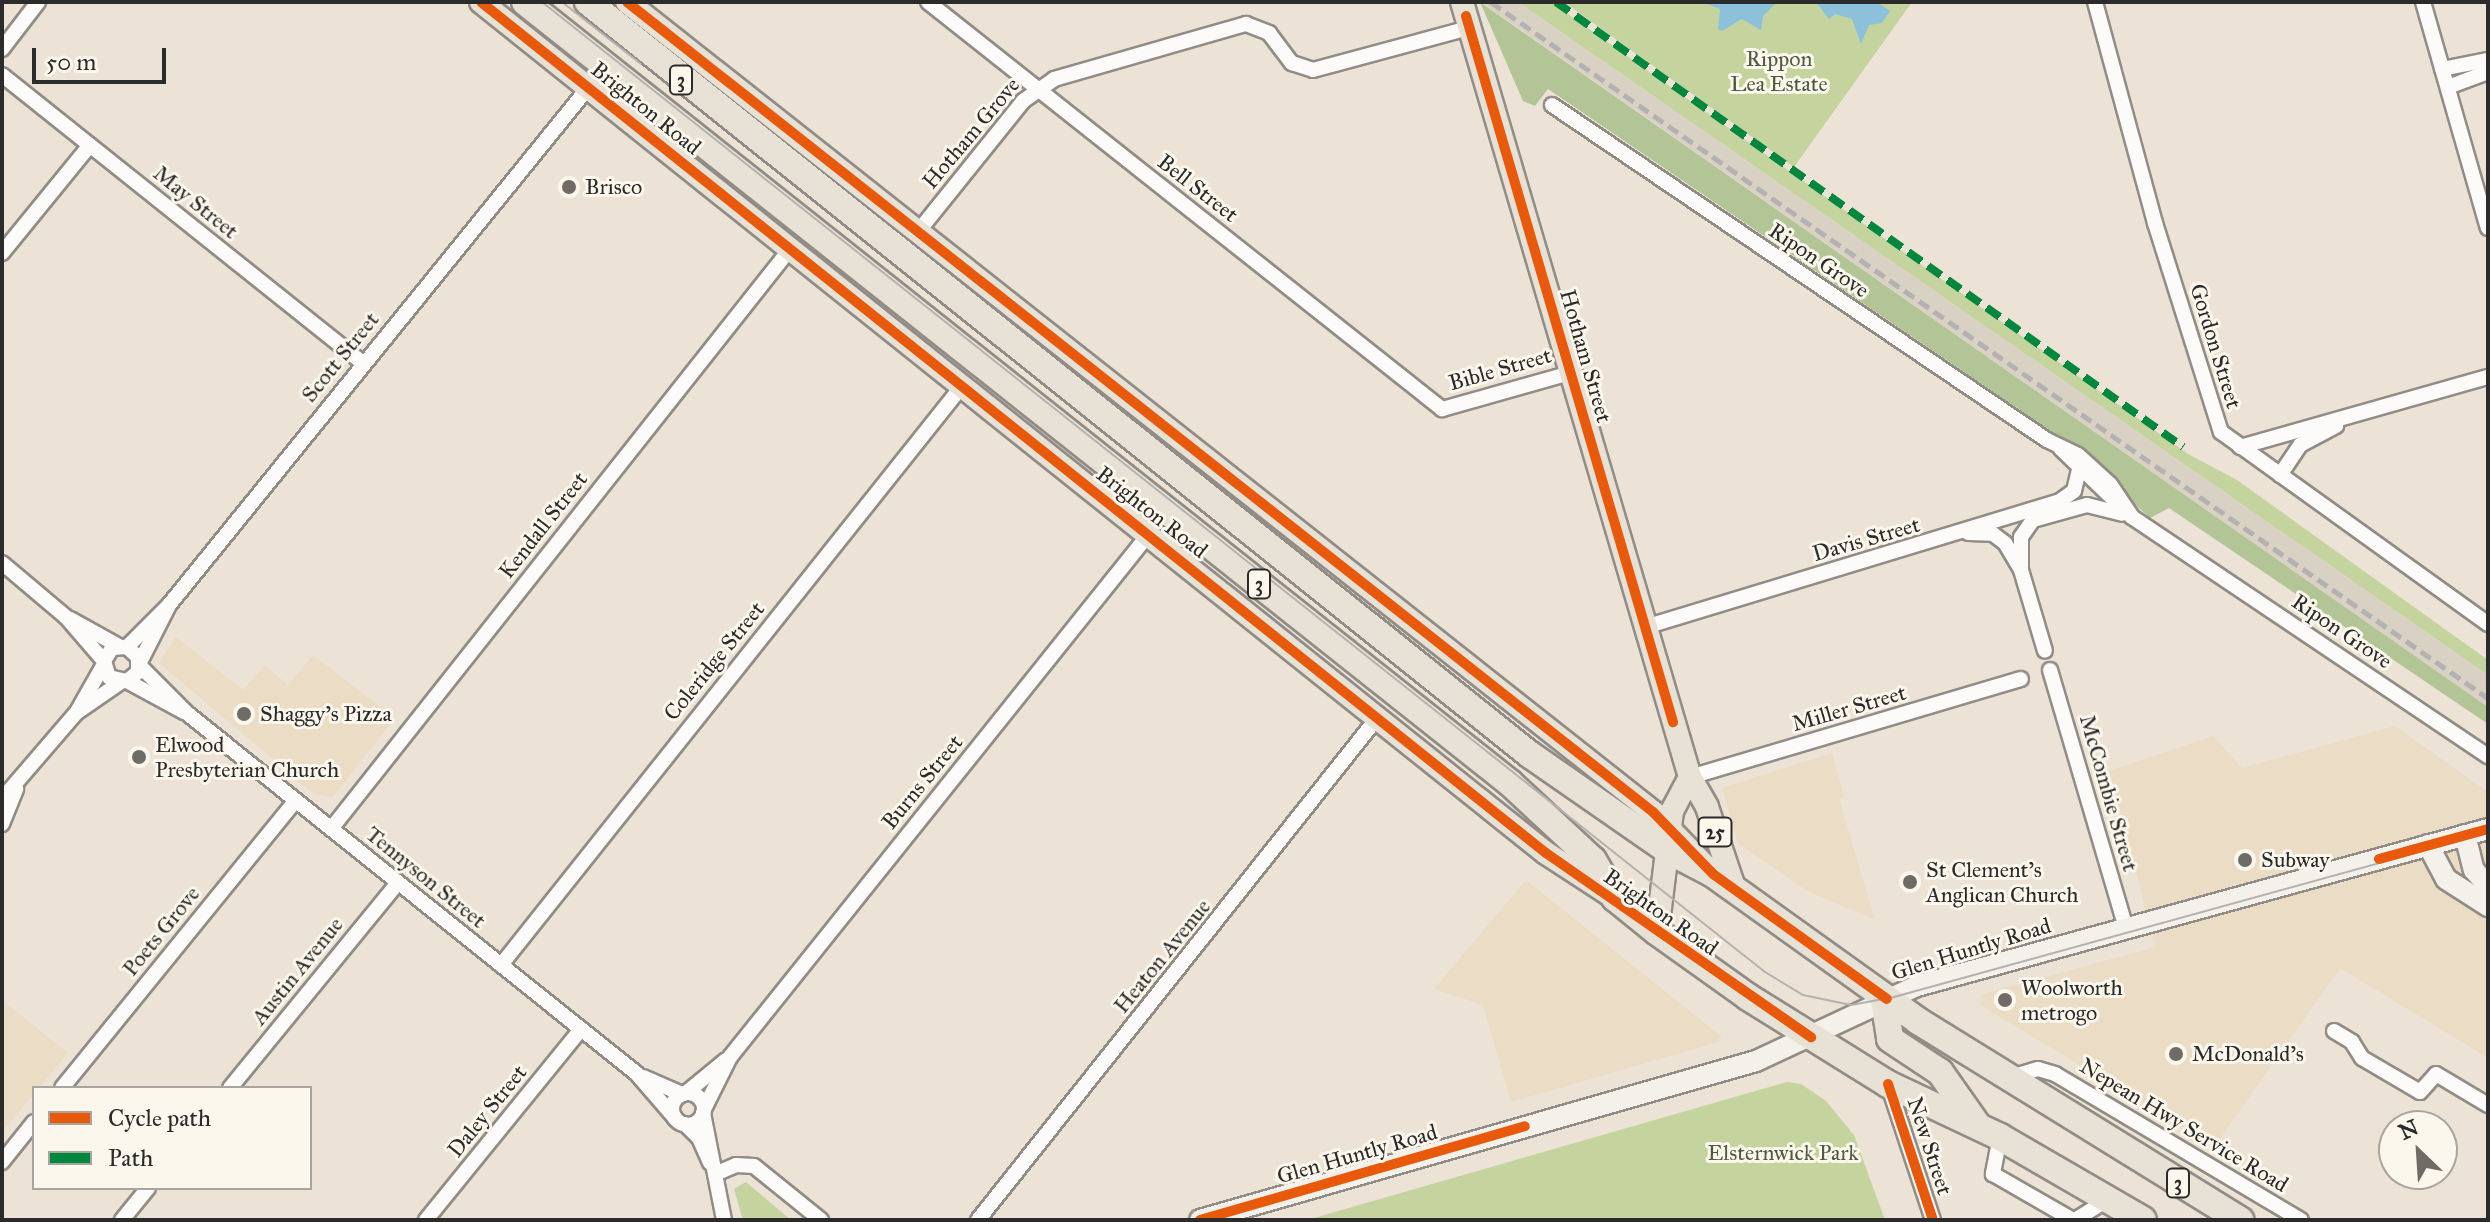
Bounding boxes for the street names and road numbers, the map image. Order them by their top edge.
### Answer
street label: Brighton Road [586,56,706,160]
road number: 3 [669,64,693,96]
street label: Hotham Grove [917,72,1025,194]
street label: Bell Street [1152,148,1244,228]
street label: May Street [148,160,244,244]
street label: Ripon Grove [1764,217,1874,303]
street label: Gordon Street [2185,280,2247,412]
street label: Hotham Street [1554,286,1618,426]
street label: Scott Street [296,307,384,407]
street label: Bible Street [1446,342,1554,396]
street label: Brighton Road [1091,460,1213,564]
street label: Kendall Street [493,466,593,584]
street label: Davis Street [1809,511,1923,567]
road number: 3 [1247,568,1271,600]
street label: Ripon Grove [2287,588,2397,674]
street label: Coleridge Street [658,596,770,726]
street label: Miller Street [1789,679,1909,737]
street label: McCombie Street [2074,712,2144,874]
street label: Burns Street [876,729,968,835]
road number: 25 [1697,816,1733,848]
street label: Tennyson Street [361,821,491,933]
street label: Brighton Road [1599,863,1723,961]
street label: Poets Grove [117,881,205,981]
street label: Heaton Avenue [1108,894,1216,1018]
street label: Austin Avenue [246,912,348,1030]
street label: Glen Huntly Road [1888,912,2054,986]
street label: Nepean Hwy Service Road [2075,1052,2293,1198]
street label: Daley Street [442,1059,532,1163]
street label: New Street [1902,1094,1958,1198]
street label: Glen Huntly Road [1274,1119,1440,1189]
road number: 3 [2166,1167,2190,1199]

